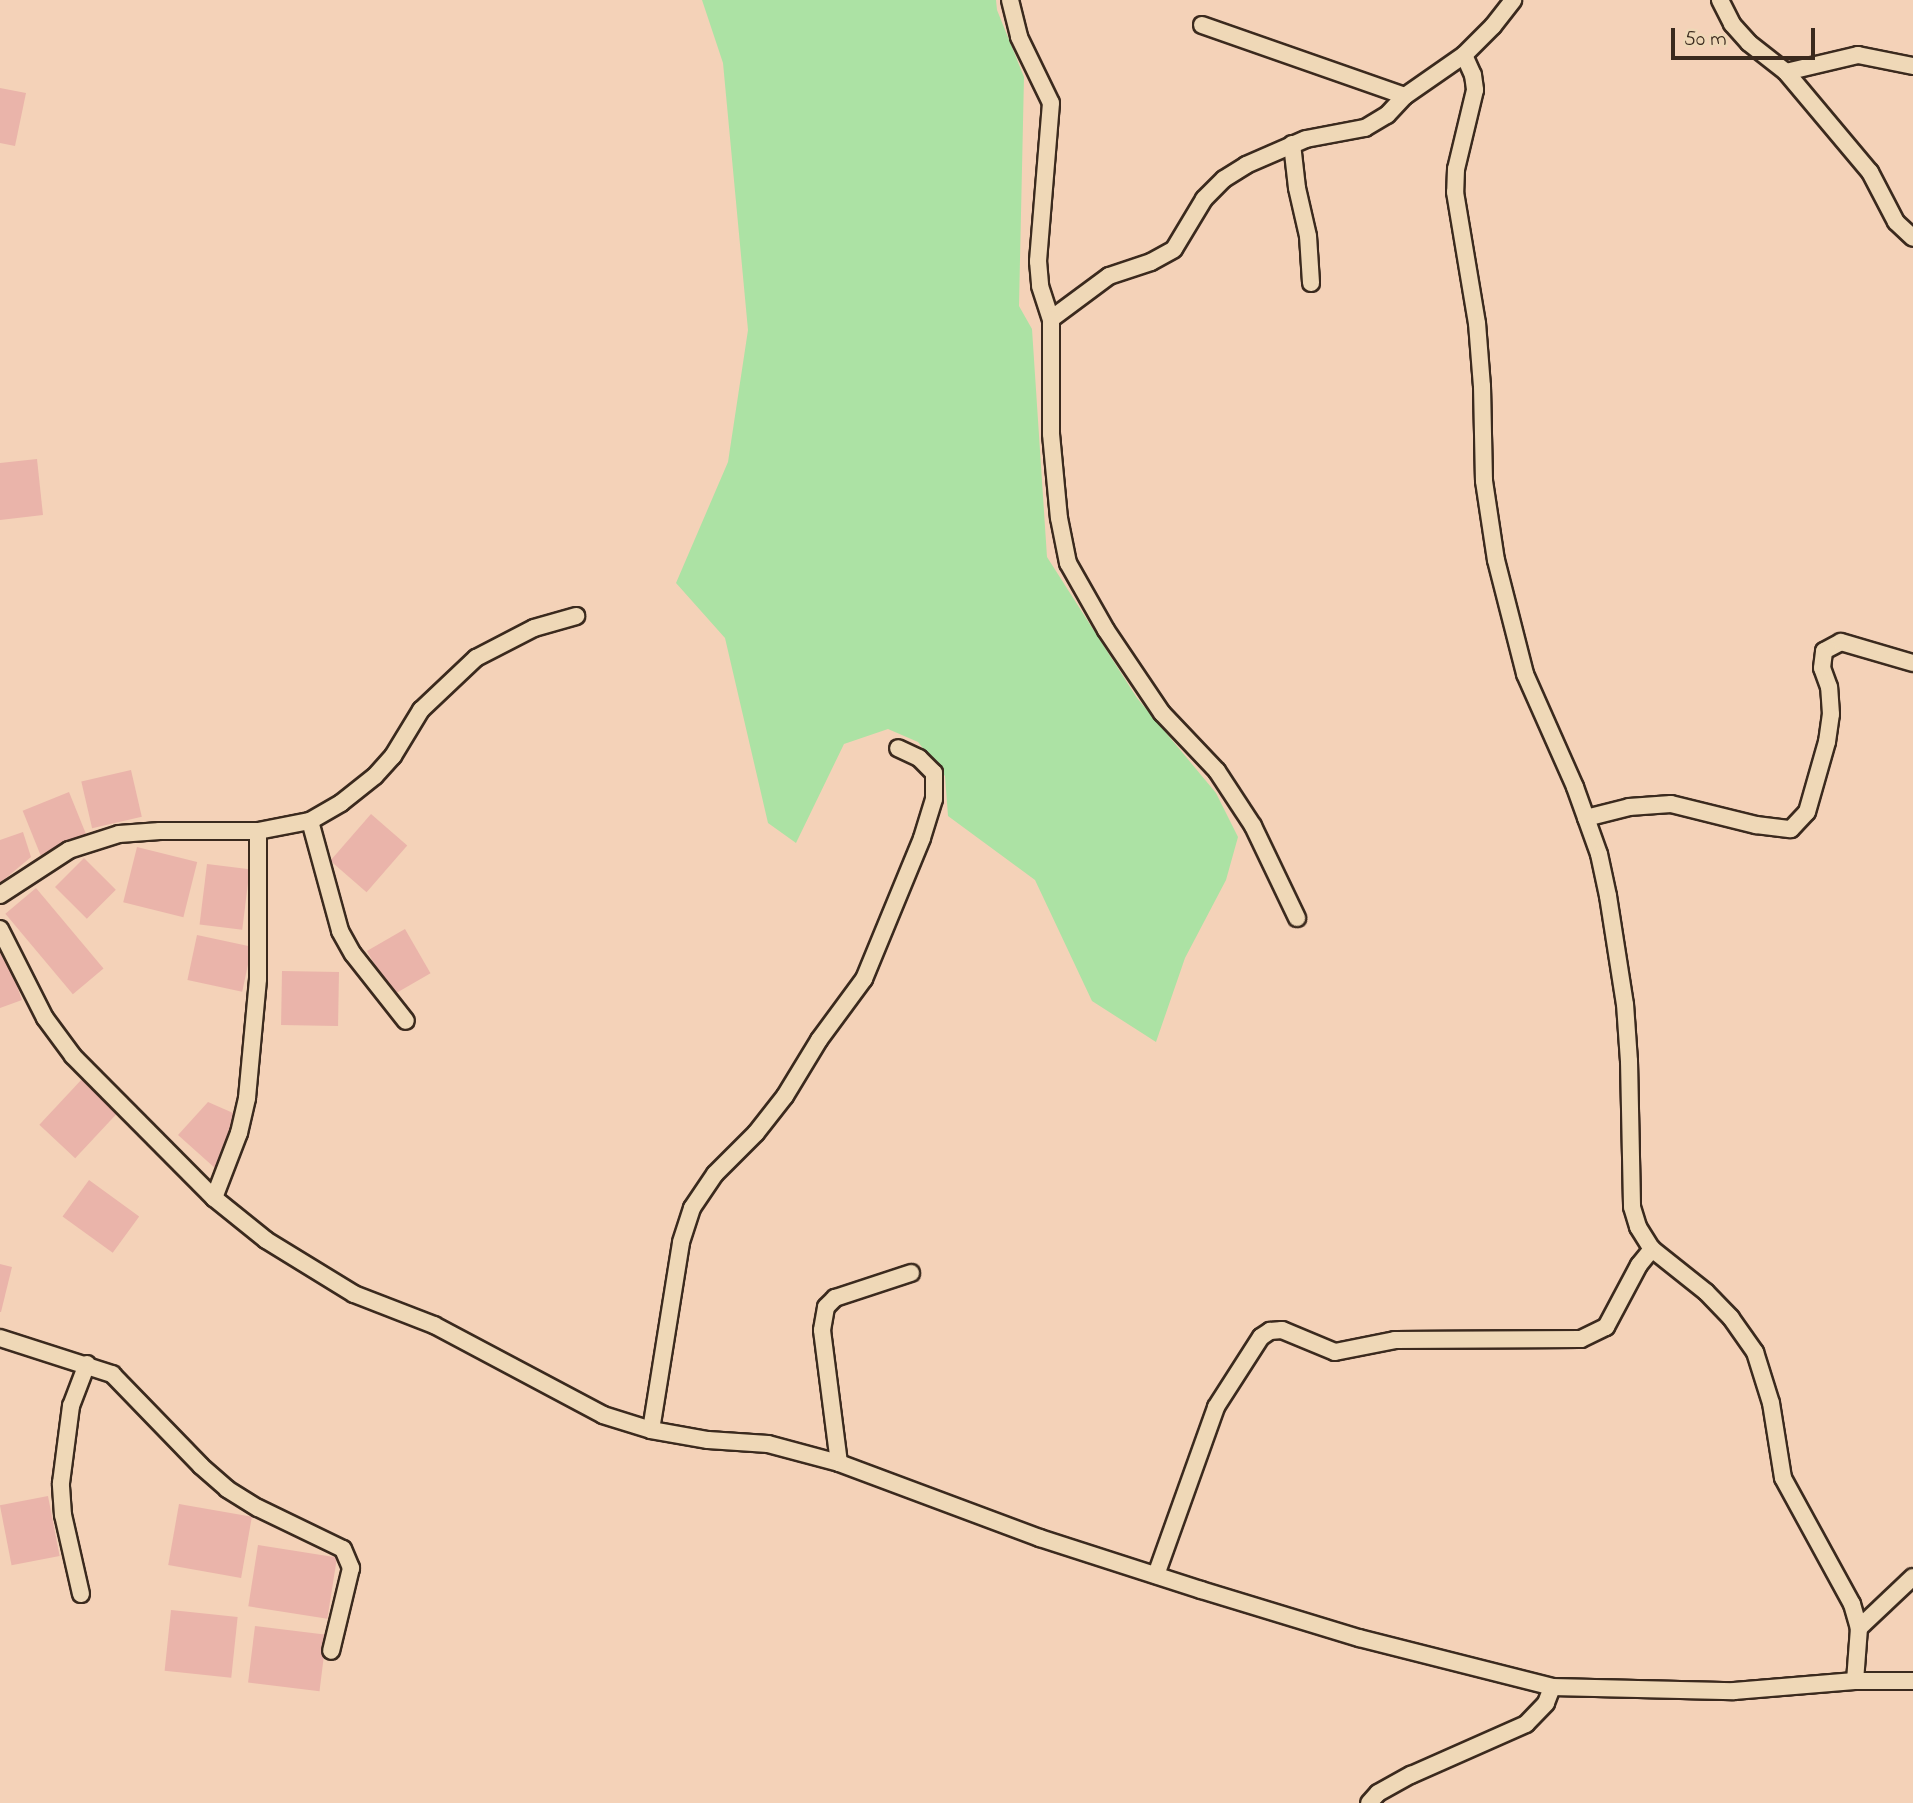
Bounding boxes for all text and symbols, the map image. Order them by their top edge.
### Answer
scale bar [1675,14,1818,58]
text: 50 m [1684,25,1727,55]

